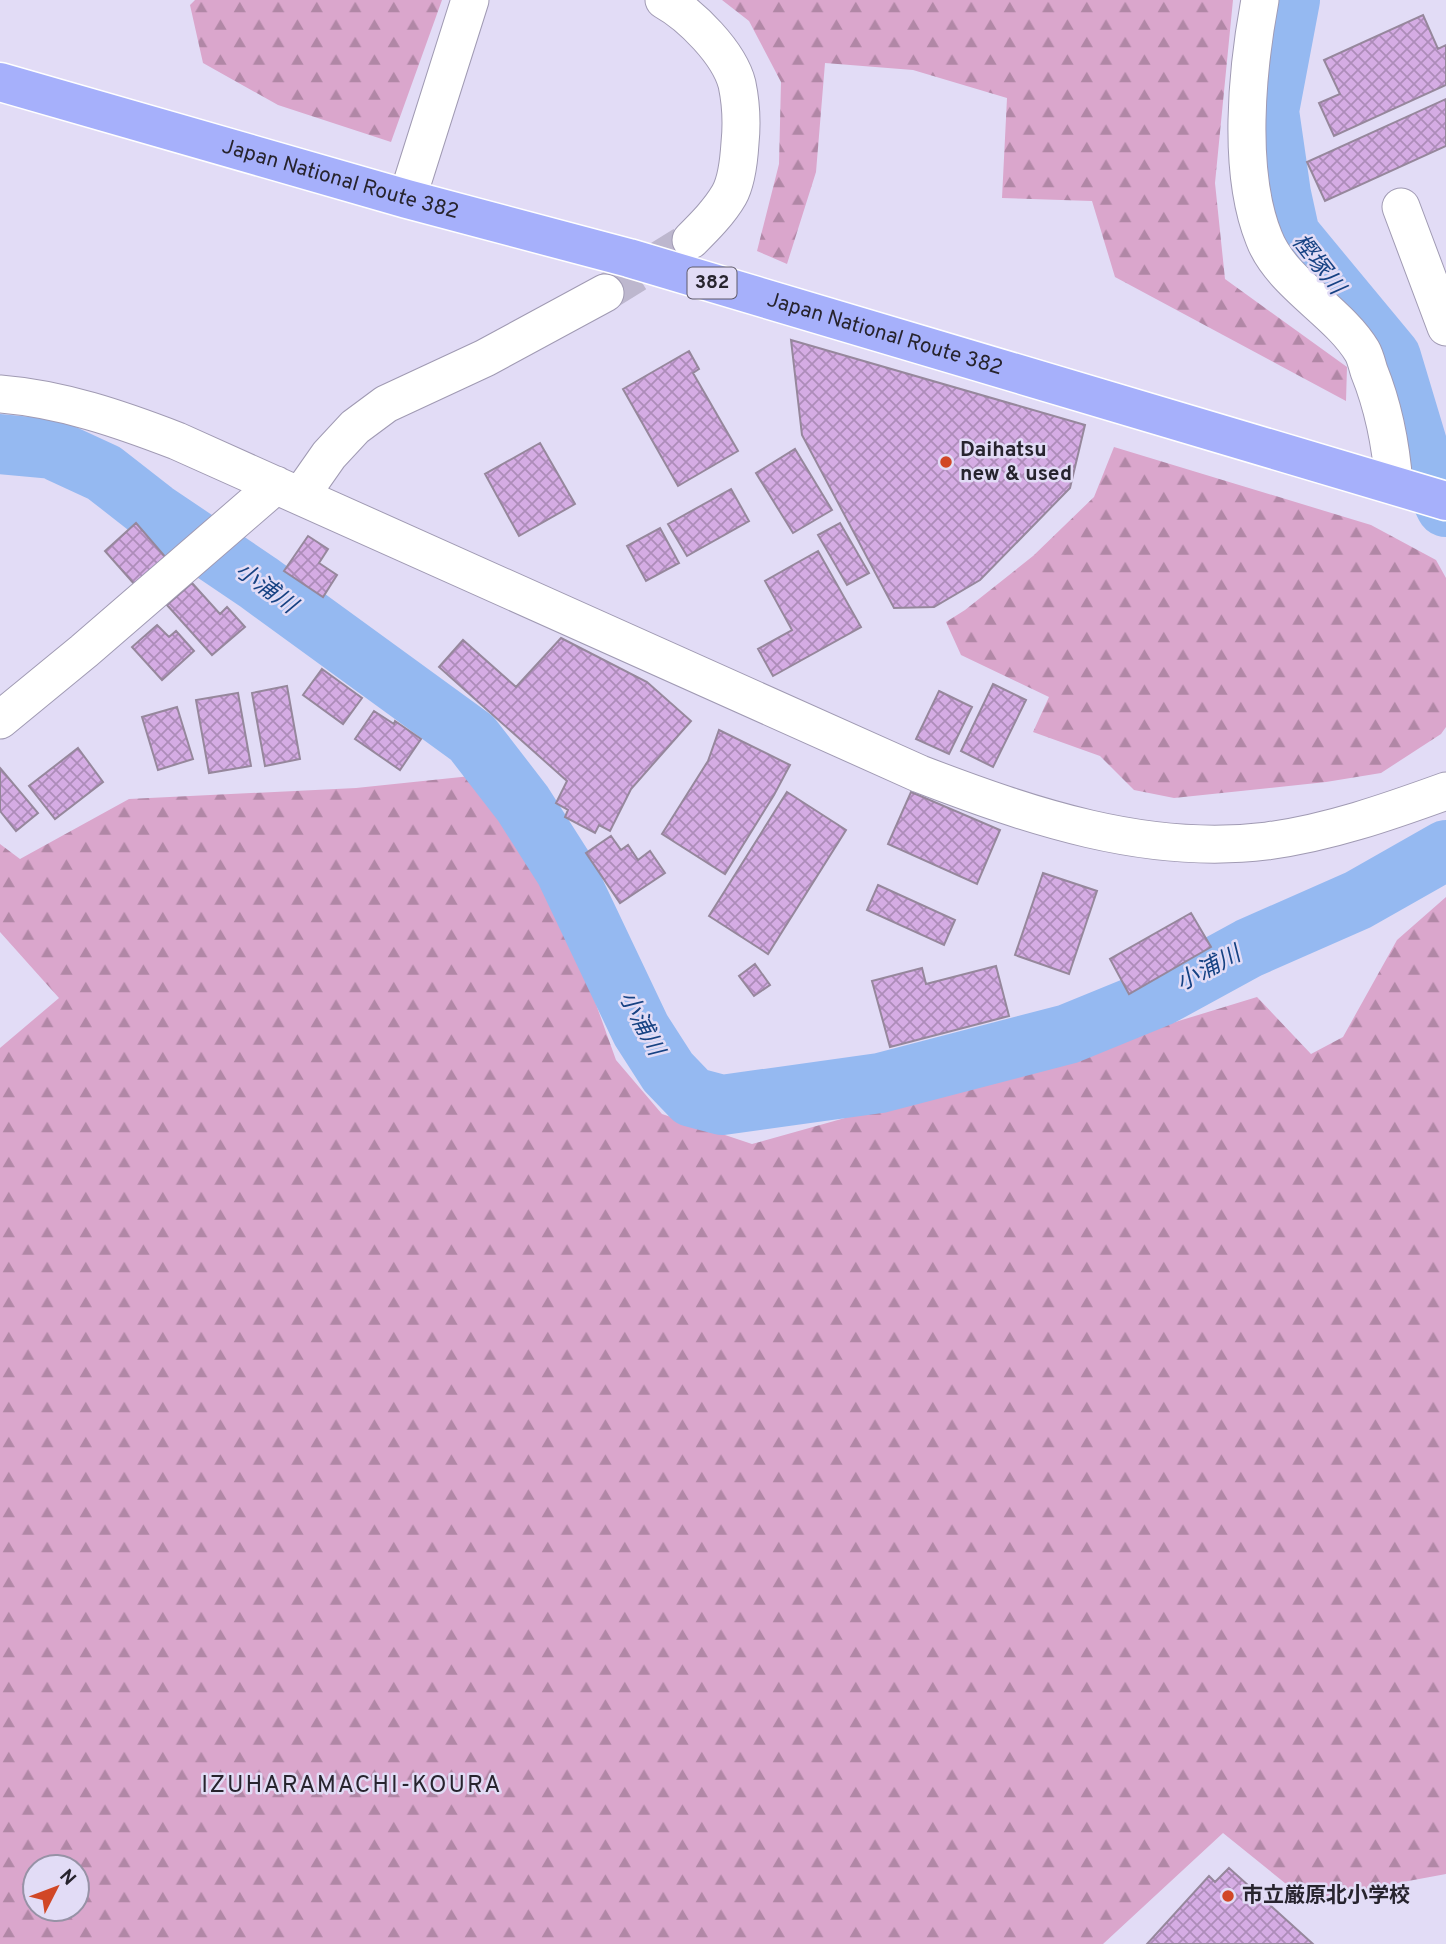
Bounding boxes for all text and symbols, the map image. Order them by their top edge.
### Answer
street label: Japan National Route 382 [219,133,462,226]
water label: 樫塚川 [1284,229,1352,303]
road number: 382 [688,268,736,298]
street label: Japan National Route 382 [764,286,1006,382]
place label: Daihatsu new & used [960,437,1072,488]
marker: Daihatsu new & used [938,454,954,470]
water label: 小浦川 [229,557,304,623]
water label: 小浦川 [1172,940,1249,999]
water label: 小浦川 [611,987,670,1064]
district label: IZUHARAMACHI-KOURA [201,1771,503,1801]
north arrow [21,1853,91,1923]
text: N [54,1865,81,1891]
place label: 市立厳原北小学校 [1242,1883,1410,1910]
marker: 市立厳原北小学校 [1220,1888,1236,1904]

